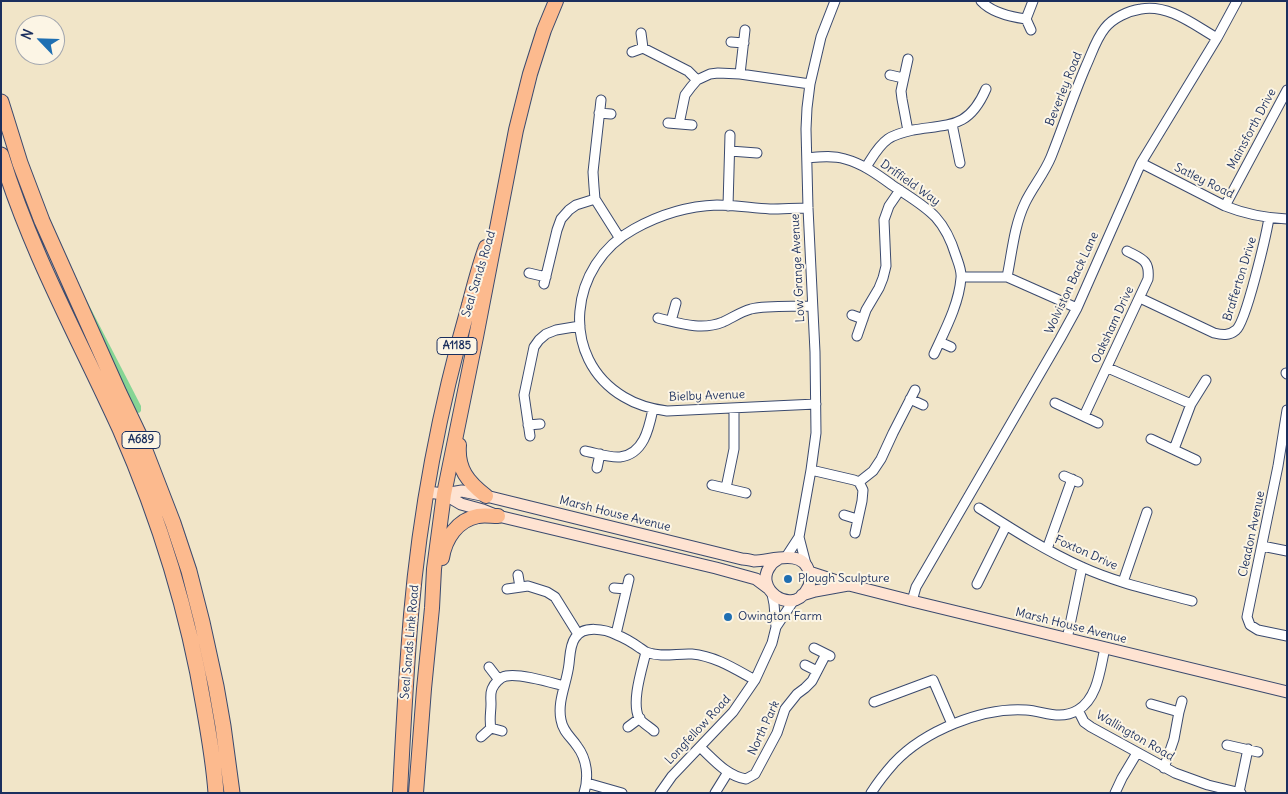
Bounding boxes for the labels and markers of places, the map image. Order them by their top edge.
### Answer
place label: Plough Sculpture [798,572,889,586]
marker: Plough Sculpture [782,573,794,585]
place label: Owington Farm [738,610,822,624]
marker: Owington Farm [722,611,734,623]

